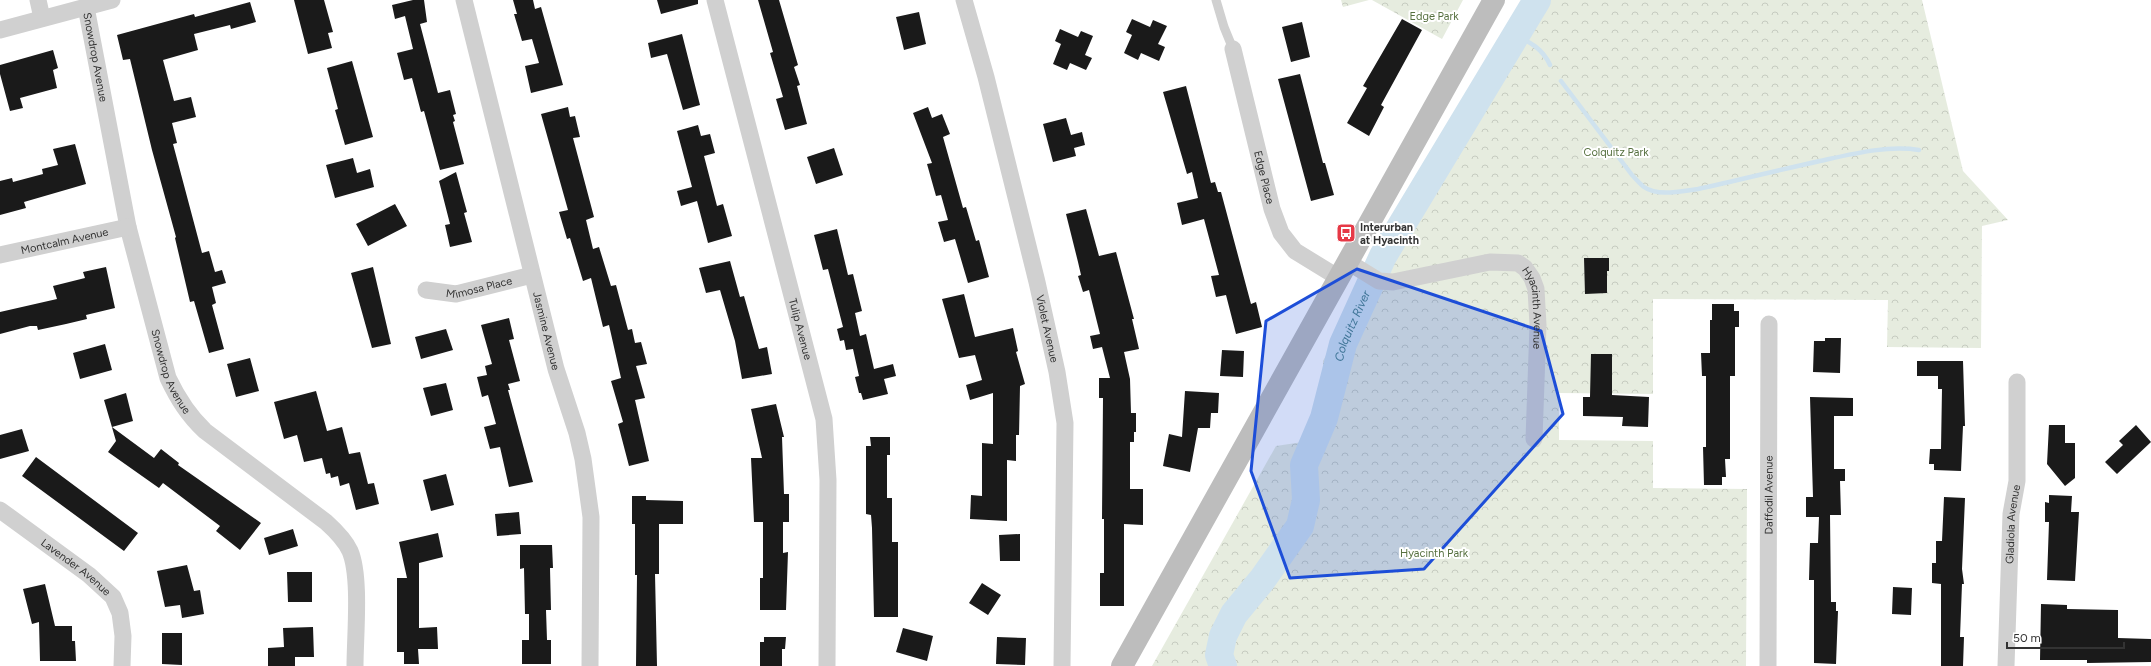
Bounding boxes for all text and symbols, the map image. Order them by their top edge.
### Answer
park label: Edge Park [1409,10,1459,23]
street label: Snowdrop Avenue [81,11,110,103]
park label: Colquitz Park [1584,146,1649,159]
street label: Edge Place [1251,149,1277,205]
place label: Interurban at Hyacinth [1360,221,1419,247]
bus stop icon: Interurban at Hyacinth [1335,222,1357,244]
street label: Montcalm Avenue [19,225,109,257]
street label: Hyacinth Avenue [1520,264,1545,349]
street label: Mimosa Place [445,274,513,300]
water label: Colquitz River [1332,288,1374,363]
street label: Jasmine Avenue [530,290,563,371]
street label: Violet Avenue [1033,293,1061,364]
street label: Tulip Avenue [786,297,815,361]
street label: Snowdrop Avenue [149,328,194,416]
street label: Daffodil Avenue [1762,455,1775,535]
street label: Gladiola Avenue [2003,483,2023,564]
street label: Lavender Avenue [39,536,114,598]
park label: Hyacinth Park [1400,547,1469,560]
scale bar [2007,624,2124,650]
text: 50 m [2013,631,2041,645]

